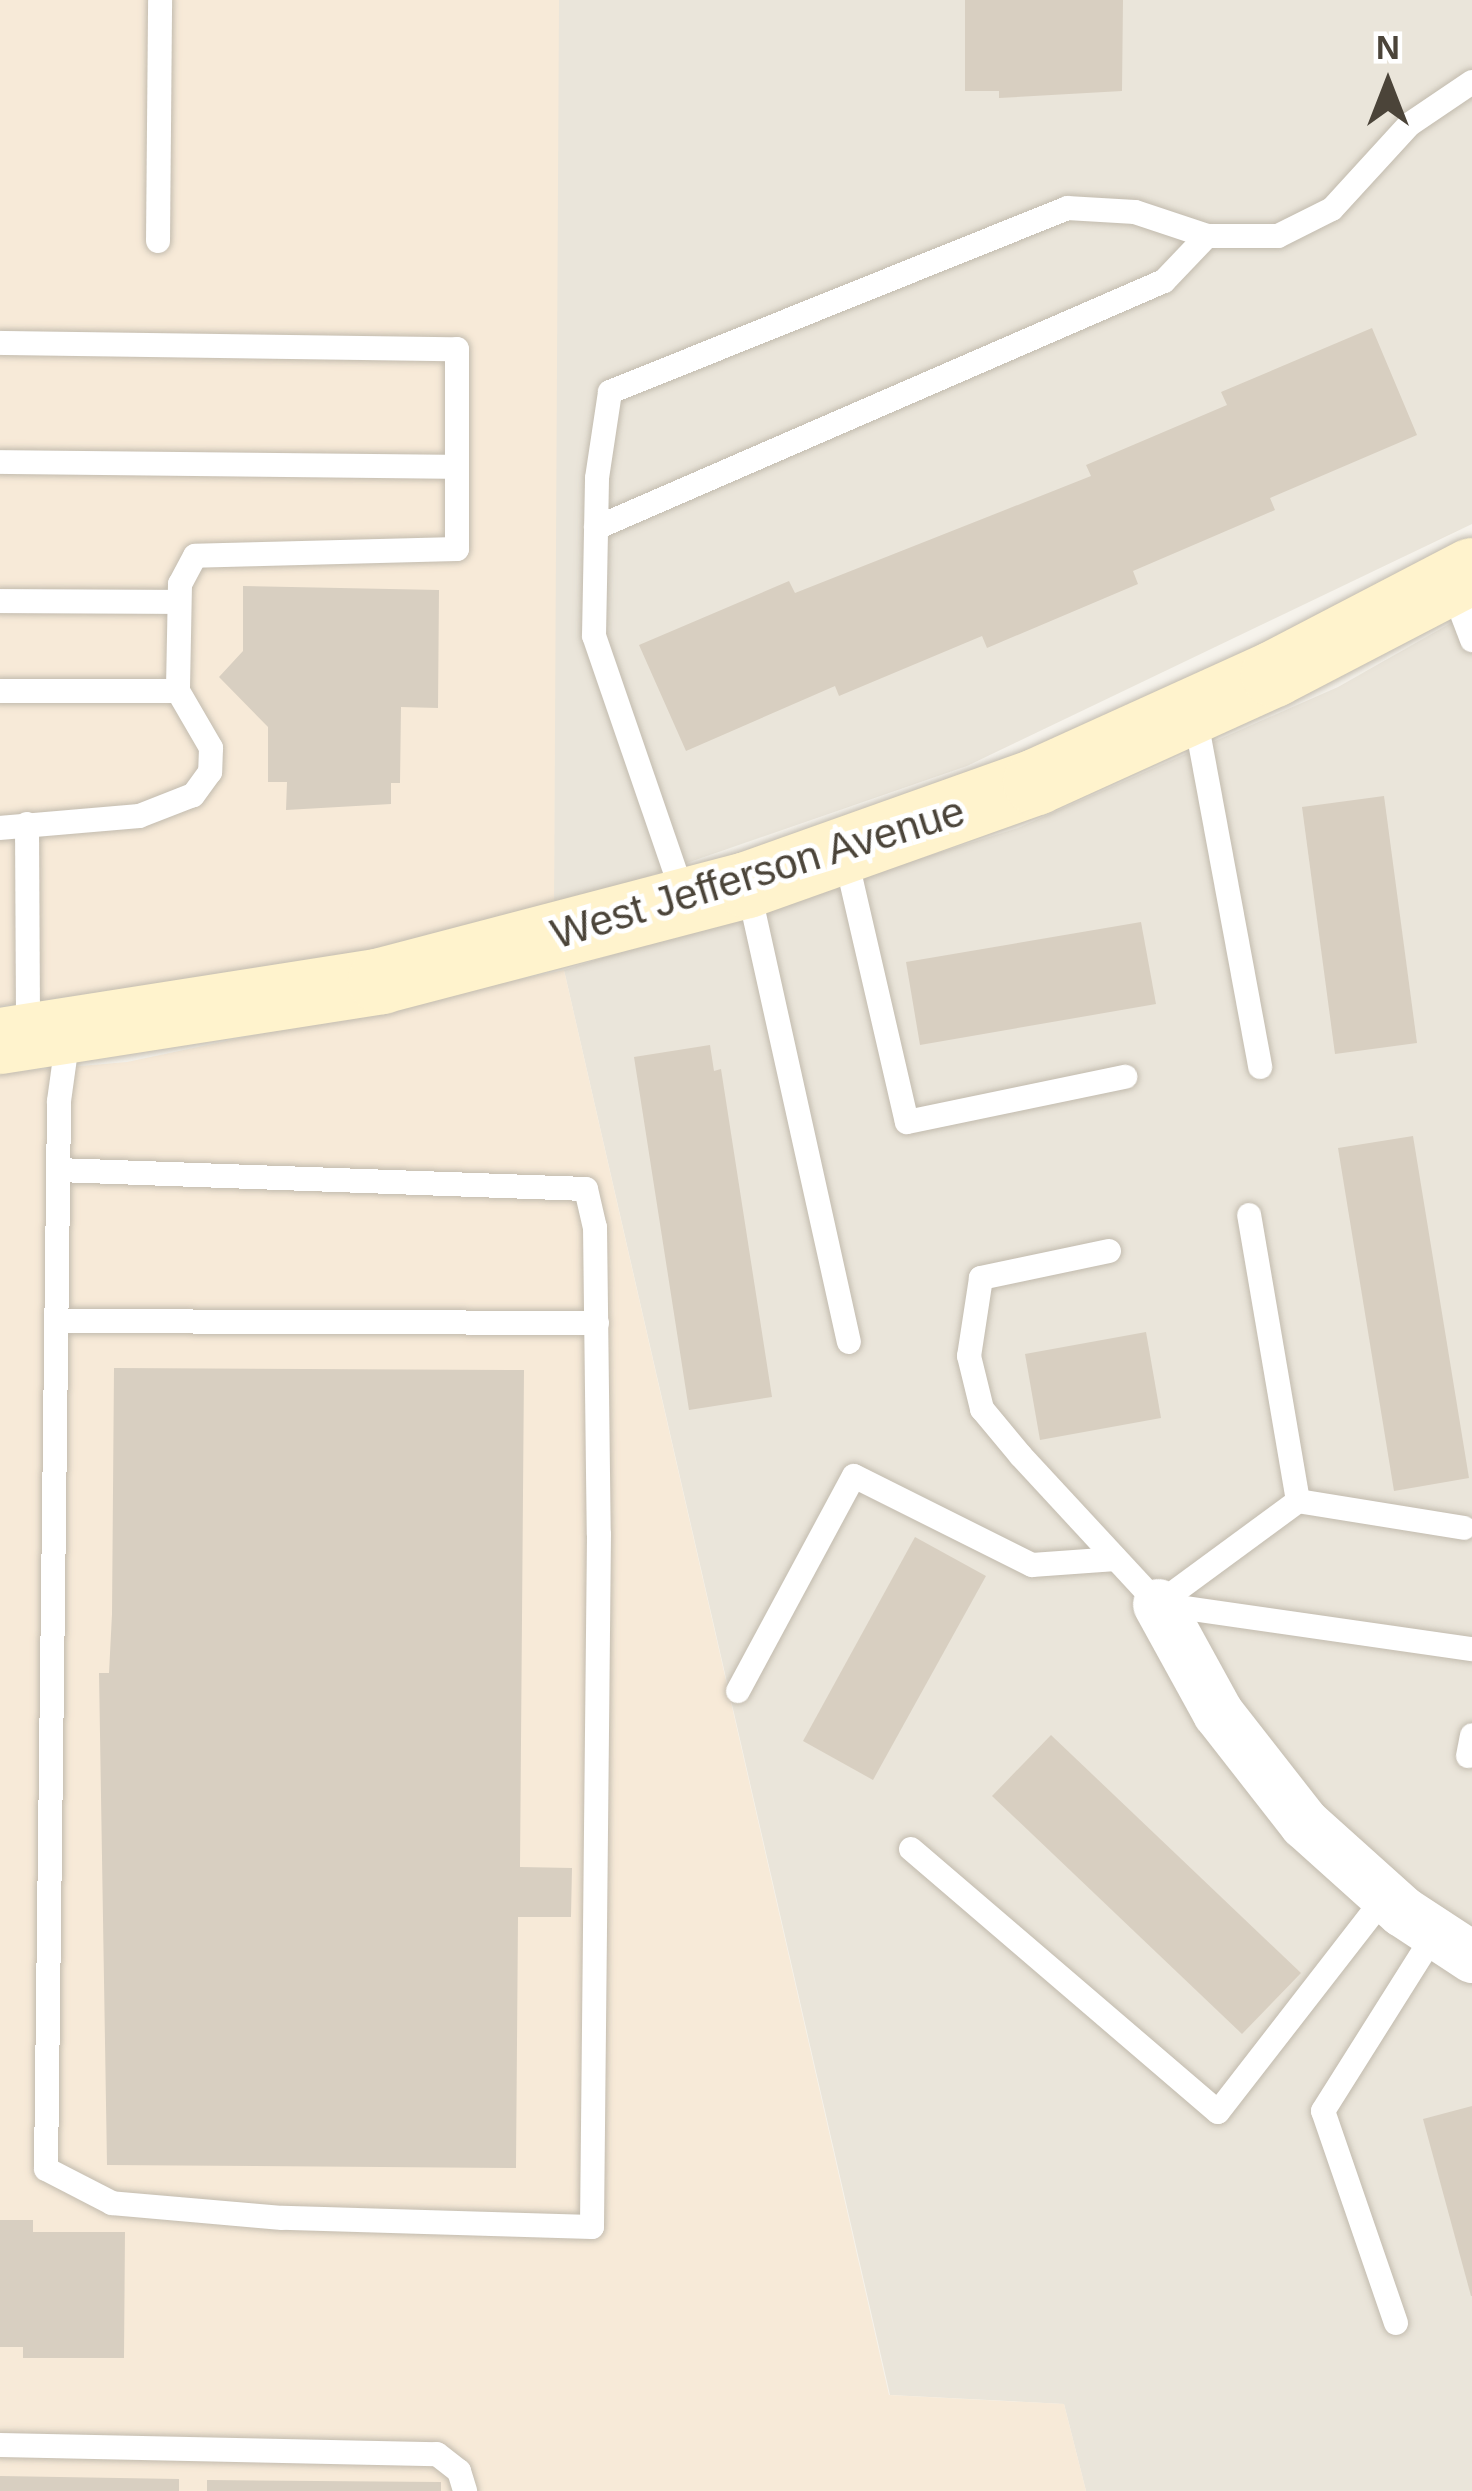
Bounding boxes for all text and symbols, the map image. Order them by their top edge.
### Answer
north arrow [1328,24,1448,144]
text: N [1376,29,1400,66]
street label: West Jefferson Avenue [544,786,972,960]

